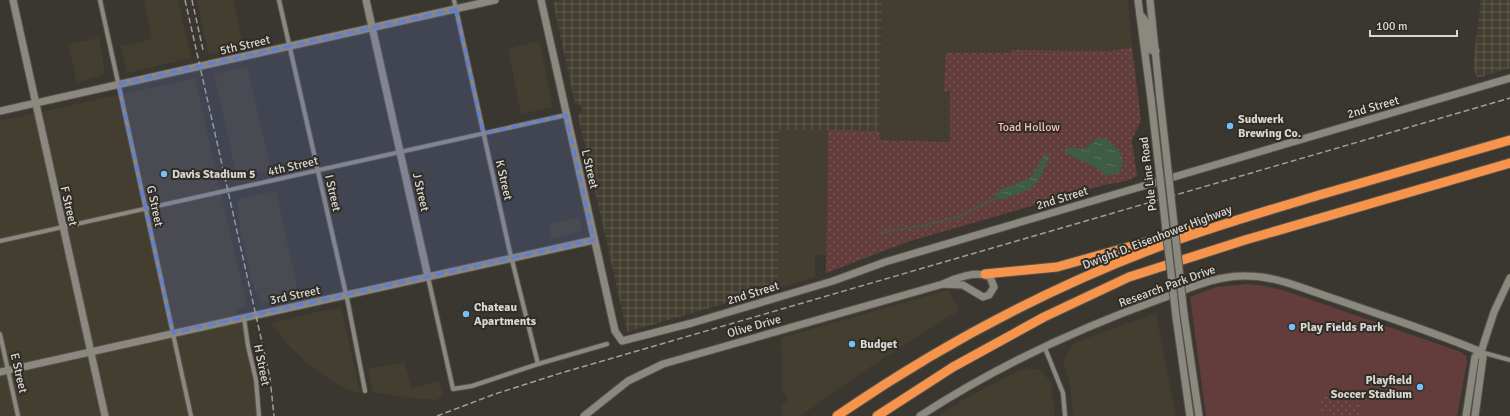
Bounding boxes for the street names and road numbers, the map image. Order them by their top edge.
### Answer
street label: 5th Street [219,32,272,59]
street label: 2nd Street [1345,93,1401,122]
street label: Pole Line Road [1136,136,1161,212]
street label: L Street [578,148,601,190]
street label: 4th Street [267,153,320,180]
street label: K Street [492,158,515,202]
street label: J Street [409,171,432,213]
street label: I Street [321,173,344,213]
street label: G Street [143,184,166,228]
street label: 2nd Street [1034,184,1090,213]
street label: F Street [57,185,80,227]
street label: Dwight D. Eisenhower Highway [1080,202,1234,273]
street label: Research Park Drive [1117,262,1218,311]
street label: 2nd Street [725,279,781,308]
street label: 3rd Street [269,283,322,308]
street label: Olive Drive [725,312,783,341]
street label: H Street [250,343,273,387]
street label: E Street [7,352,30,395]

